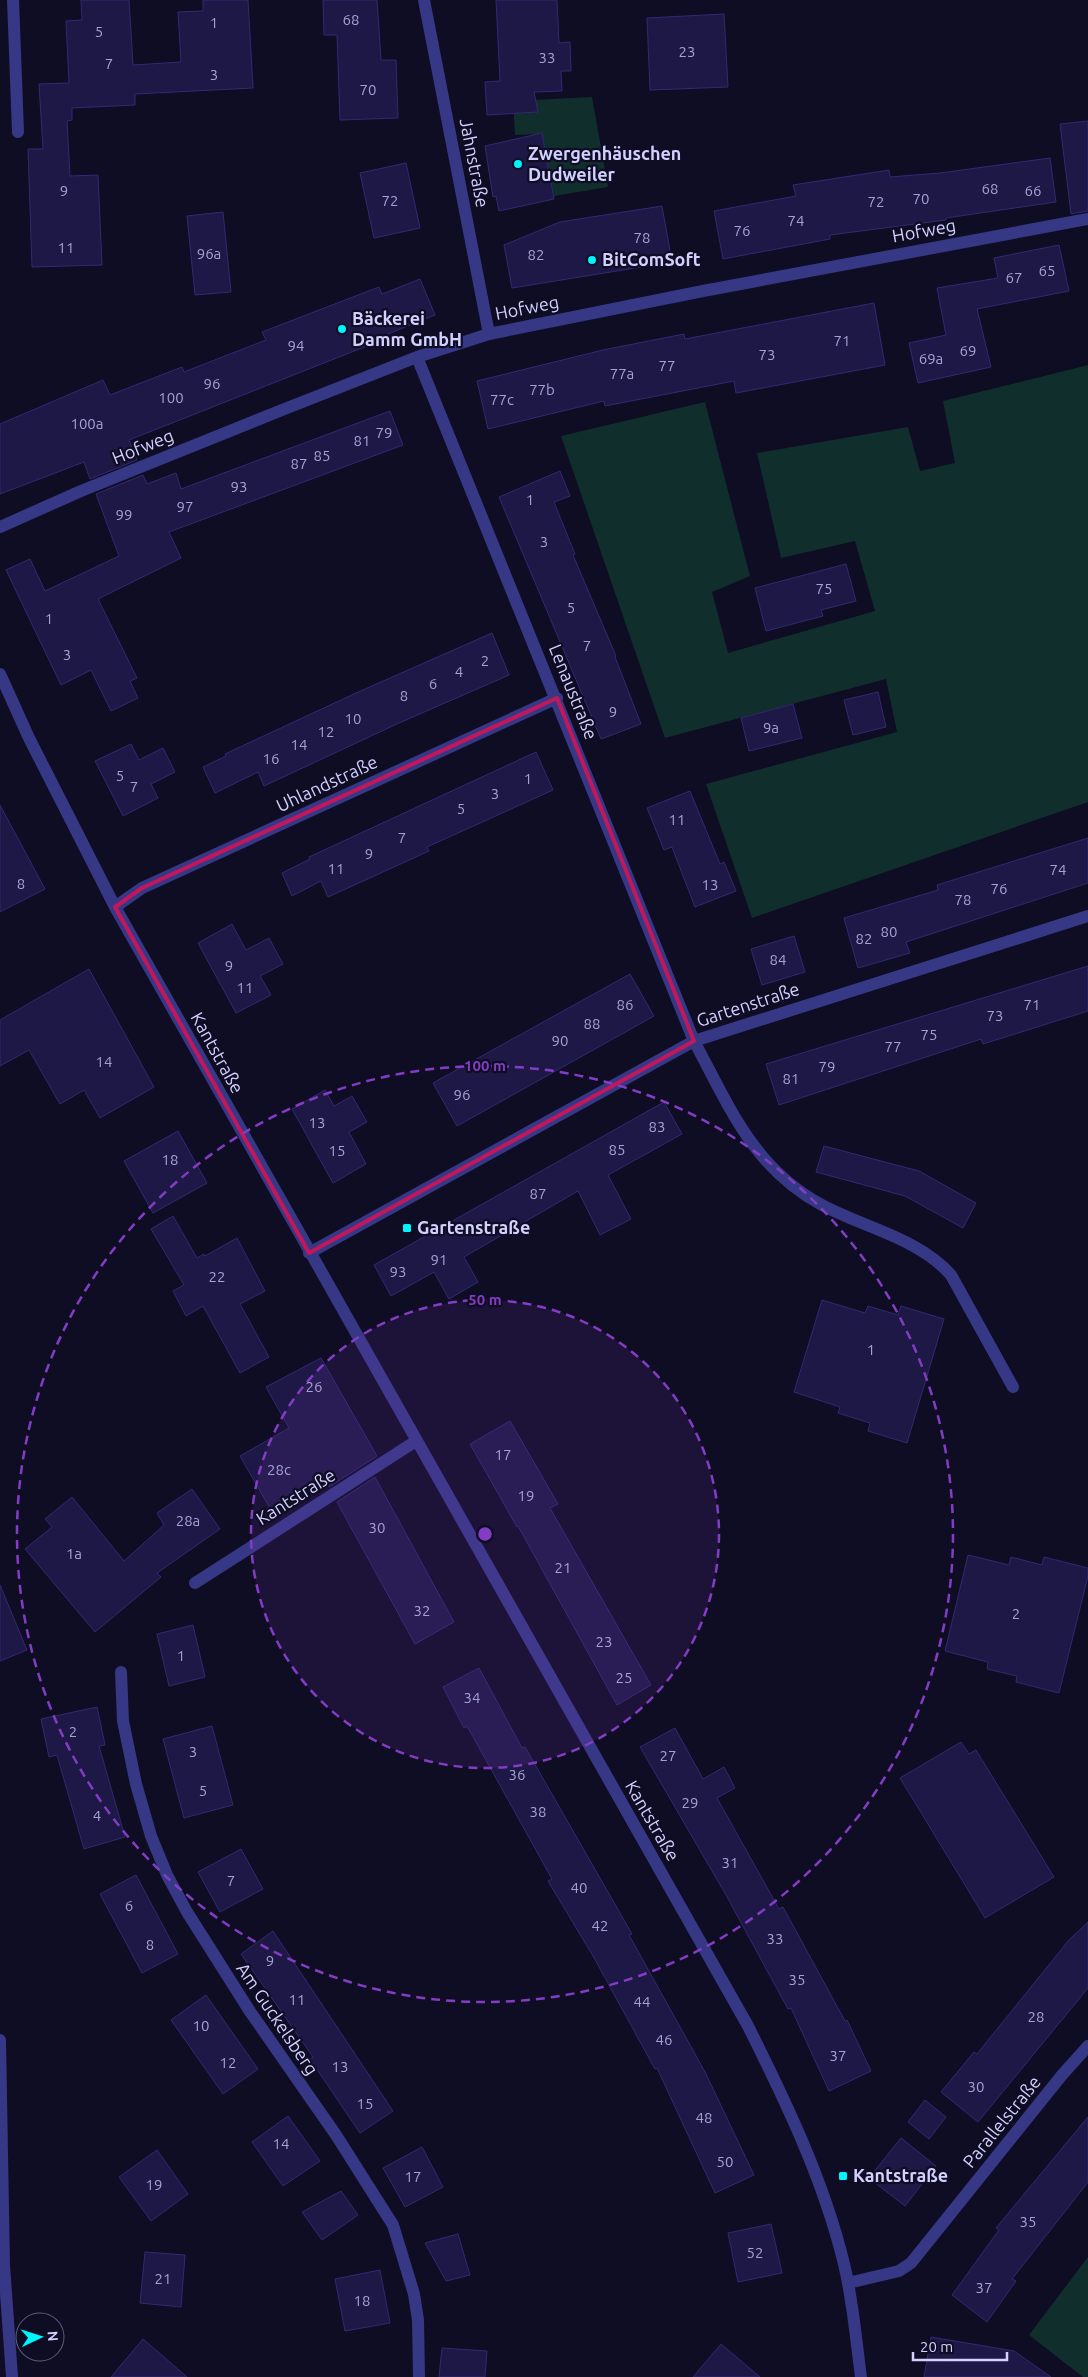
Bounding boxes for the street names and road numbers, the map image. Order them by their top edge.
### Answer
street label: Jahnstraße [457,117,493,209]
street label: Hofweg [890,215,957,245]
street label: Hofweg [493,291,560,323]
street label: Hofweg [109,425,176,467]
street label: Lenaustraße [546,641,602,742]
street label: Uhlandstraße [273,751,380,815]
street label: Gartenstraße [694,978,802,1030]
street label: Kantstraße [187,1009,248,1096]
street label: Kantstraße [252,1464,339,1528]
street label: Kantstraße [622,1777,684,1864]
street label: Am Guckelsberg [233,1959,323,2078]
street label: Parallelstraße [958,2072,1044,2171]

